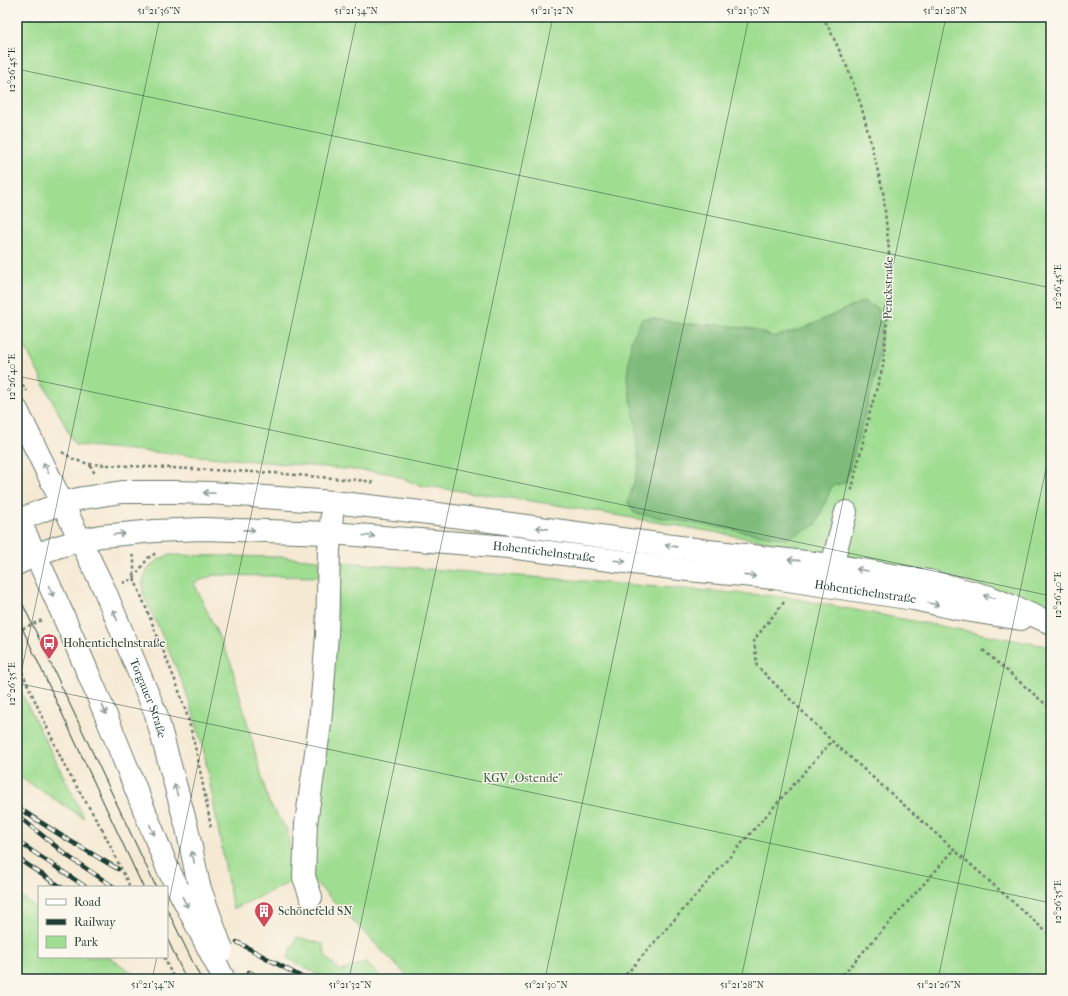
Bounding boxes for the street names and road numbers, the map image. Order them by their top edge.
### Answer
street label: Penckstraße [880,256,896,320]
street label: Hohentichelnstraße [492,539,596,565]
street label: Hohentichelnstraße [814,577,917,606]
street label: Torgauer Straße [127,656,169,740]

